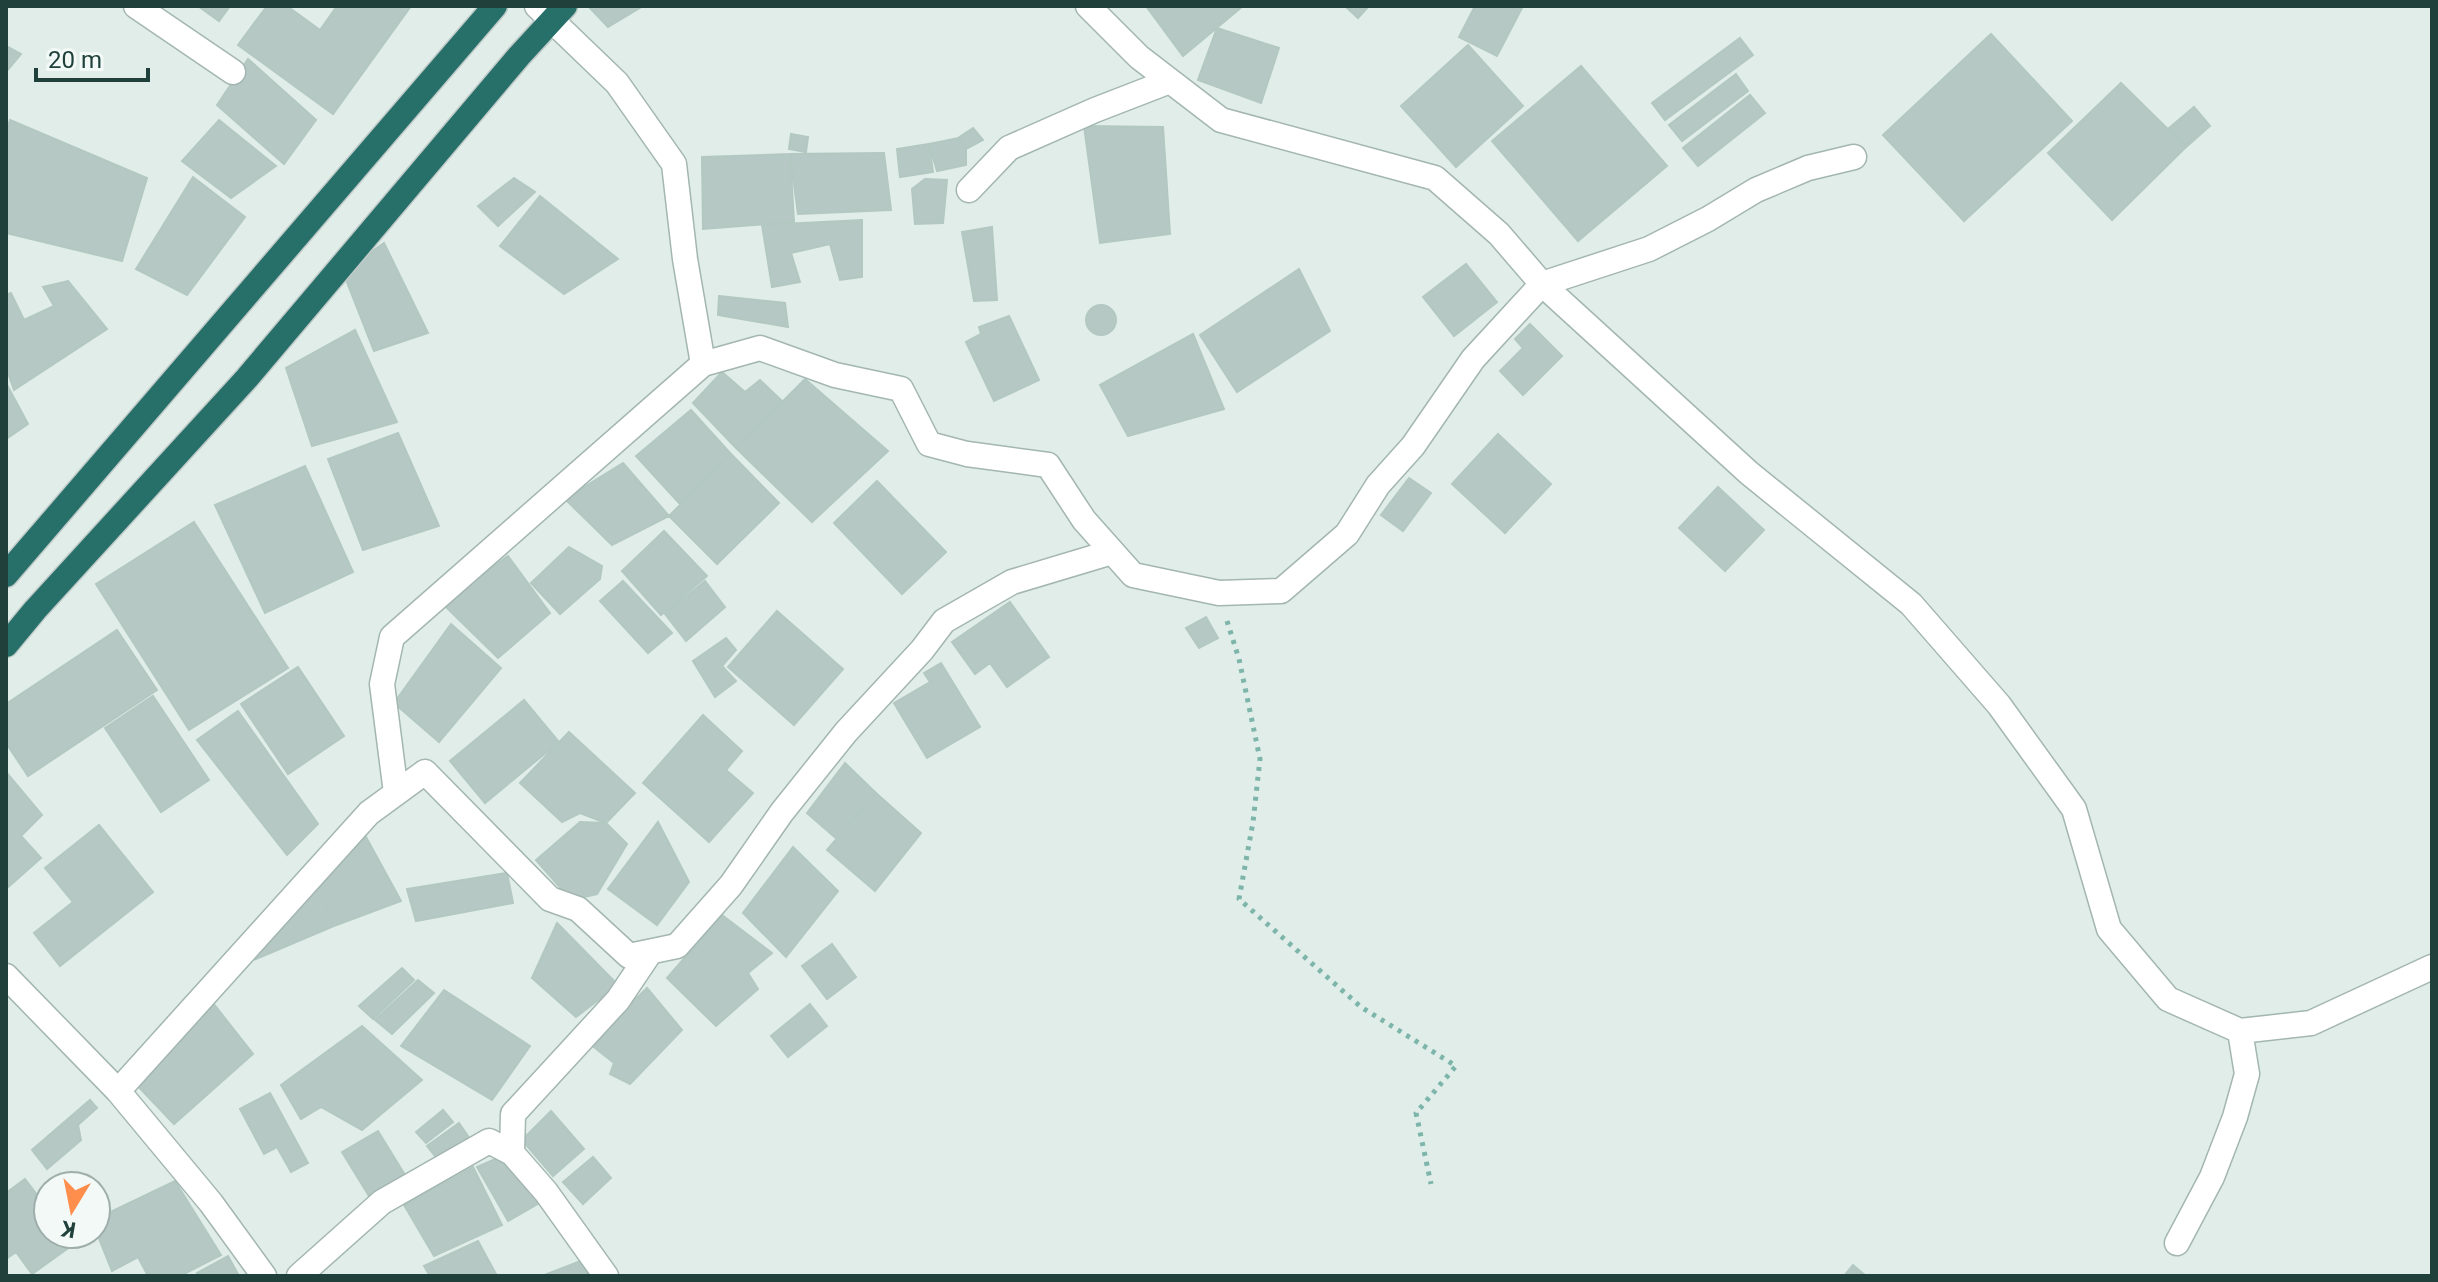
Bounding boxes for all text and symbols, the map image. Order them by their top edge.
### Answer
scale bar [36,32,148,82]
text: 20 m [48,46,102,74]
north arrow [32,1170,112,1250]
text: K [59,1216,78,1243]

